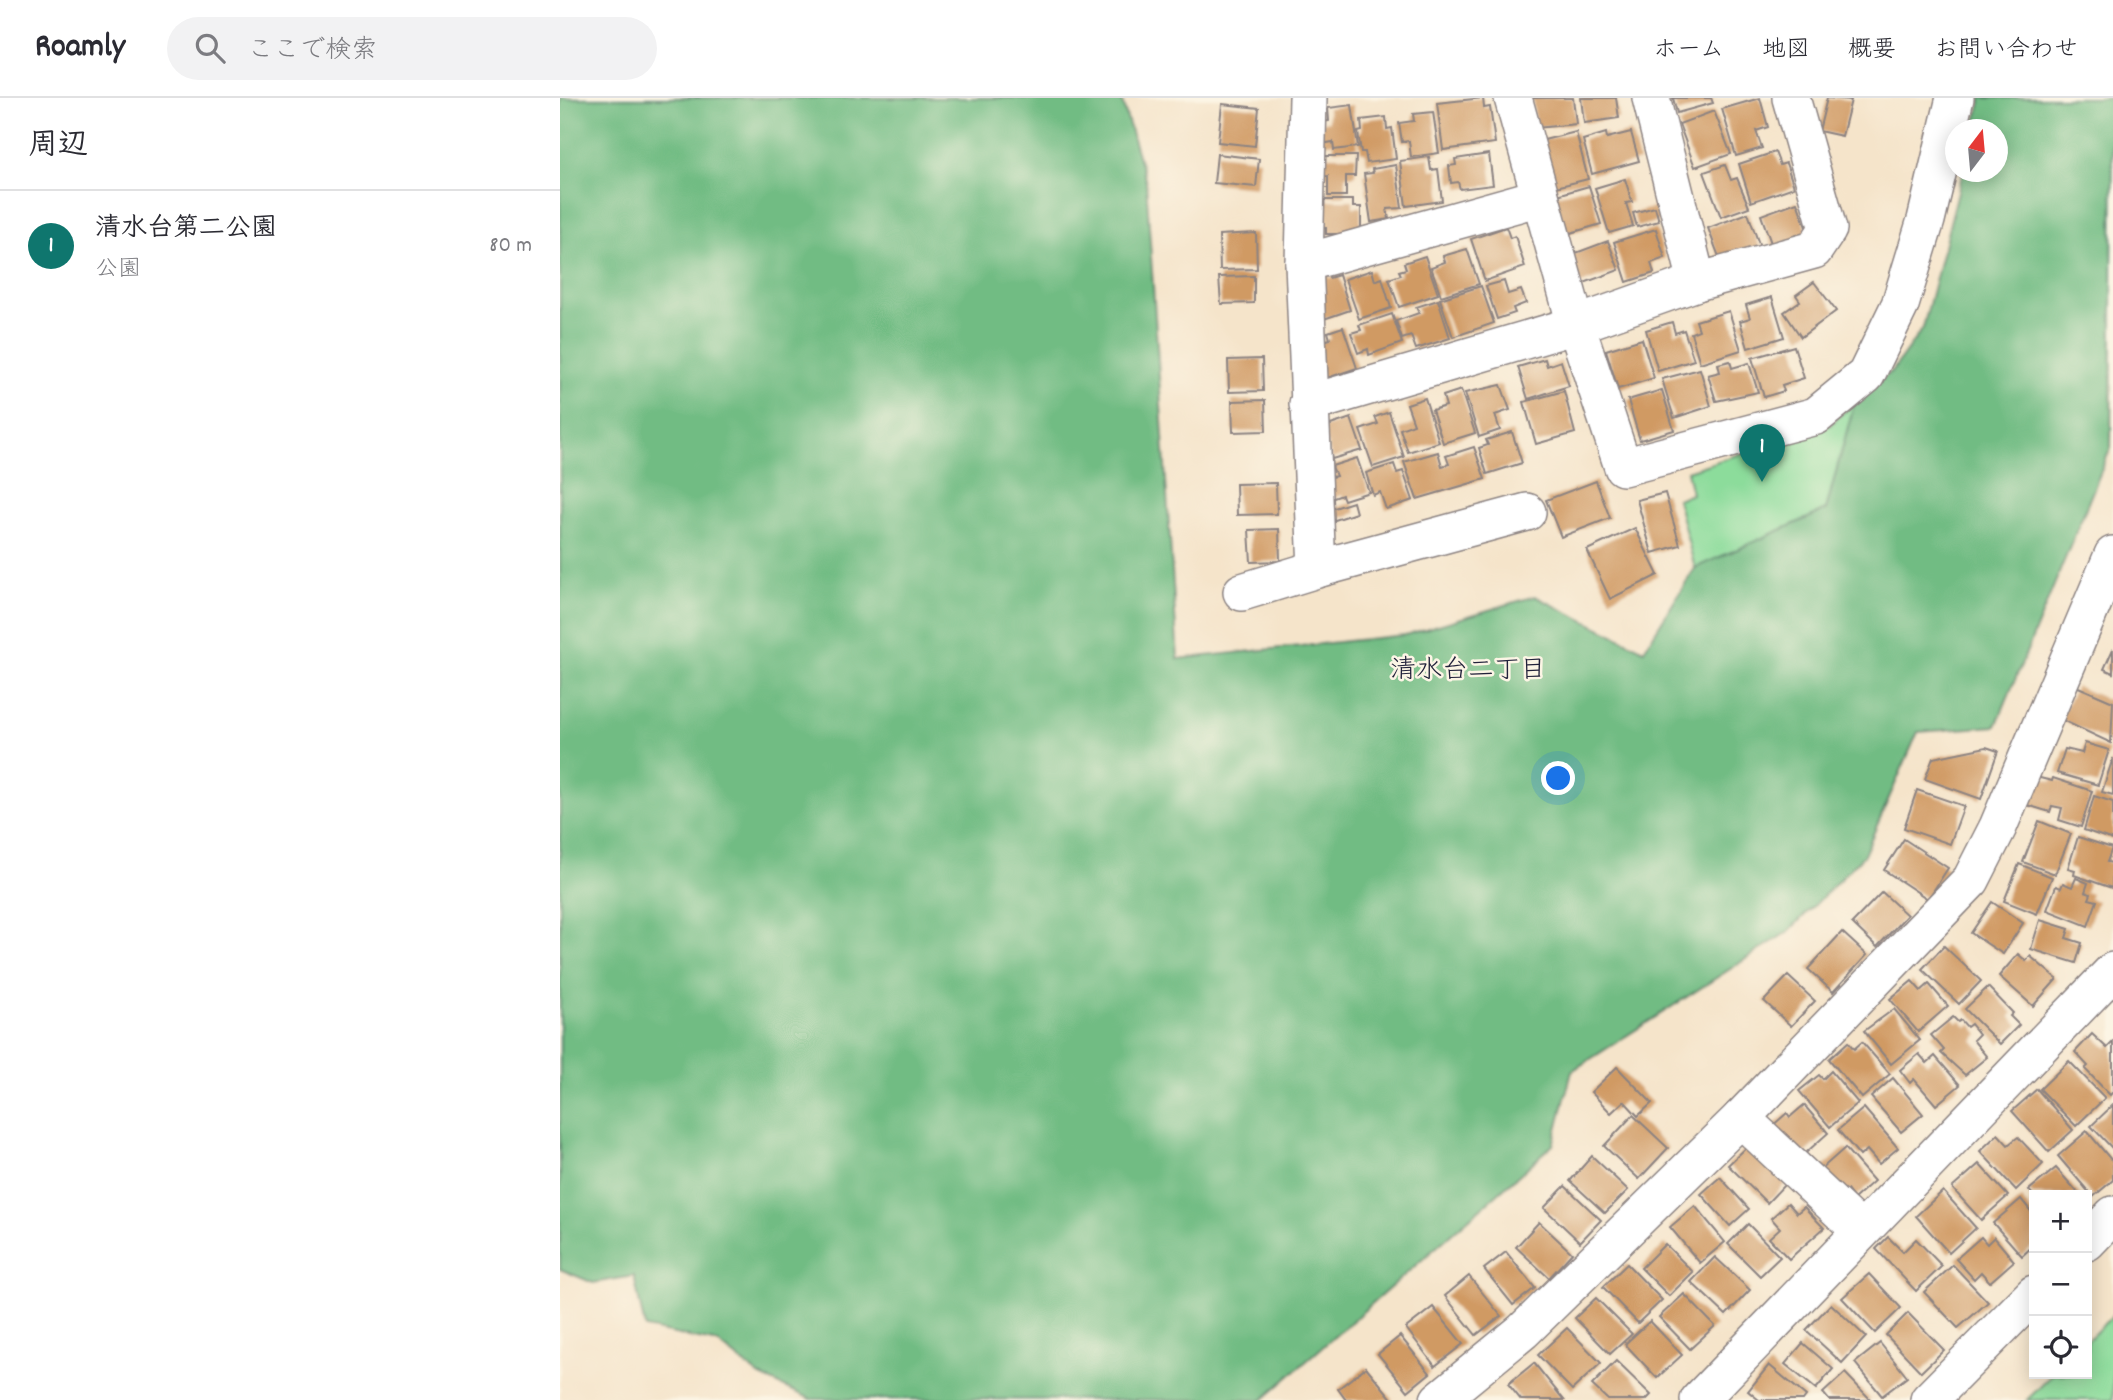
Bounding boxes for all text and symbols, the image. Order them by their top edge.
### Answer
search box [167,17,657,80]
text: Roamly [35,25,125,72]
icon: search [191,29,229,67]
text: ここで検索 [247,33,377,70]
text: ホーム [1653,34,1724,68]
text: 地図 [1762,34,1810,68]
text: 概要 [1848,34,1896,68]
text: お問い合わせ [1934,34,2078,68]
north arrow [1945,119,2008,182]
text: 周辺 [28,126,88,169]
text: 清水台第二公園 [95,211,277,248]
text: 1 [48,230,54,263]
text: 80 m [489,230,532,263]
text: 公園 [95,254,141,287]
pin: 1 [1739,424,1785,482]
district label: 清水台二丁目 [1390,653,1546,690]
your location [1541,761,1575,795]
map controls [2029,1190,2092,1379]
button: + [2029,1190,2092,1253]
button: − [2029,1253,2092,1316]
button: locate [2029,1316,2092,1379]

